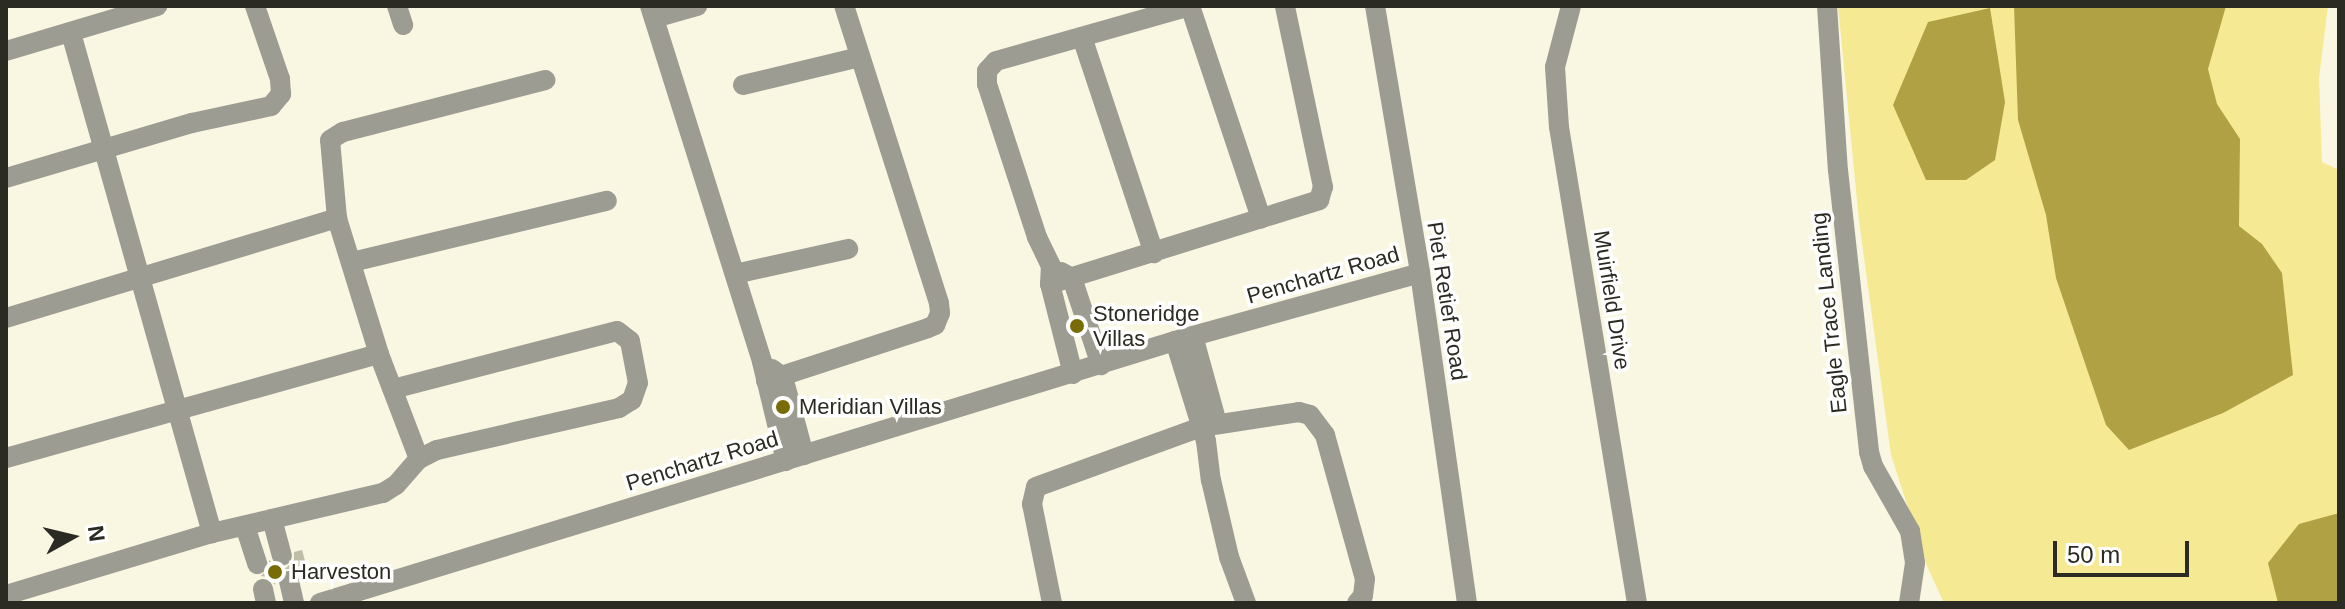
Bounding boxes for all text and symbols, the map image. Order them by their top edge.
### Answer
street label: Eagle Trace Landing [1805,211,1853,415]
street label: Piet Retief Road [1421,220,1473,382]
street label: Muirfield Drive [1588,229,1636,371]
street label: Penchartz Road [1244,241,1402,309]
place label: Stoneridge Villas [1093,300,1199,352]
marker: Stoneridge Villas [1068,317,1086,335]
place label: Meridian Villas [799,394,942,420]
marker: Meridian Villas [774,398,792,416]
street label: Penchartz Road [623,425,781,497]
north arrow [32,497,112,577]
text: N [83,524,110,543]
scale bar [2057,525,2193,575]
text: 50 m [2067,541,2120,568]
place label: Harveston [291,559,391,585]
marker: Harveston [266,563,284,581]

